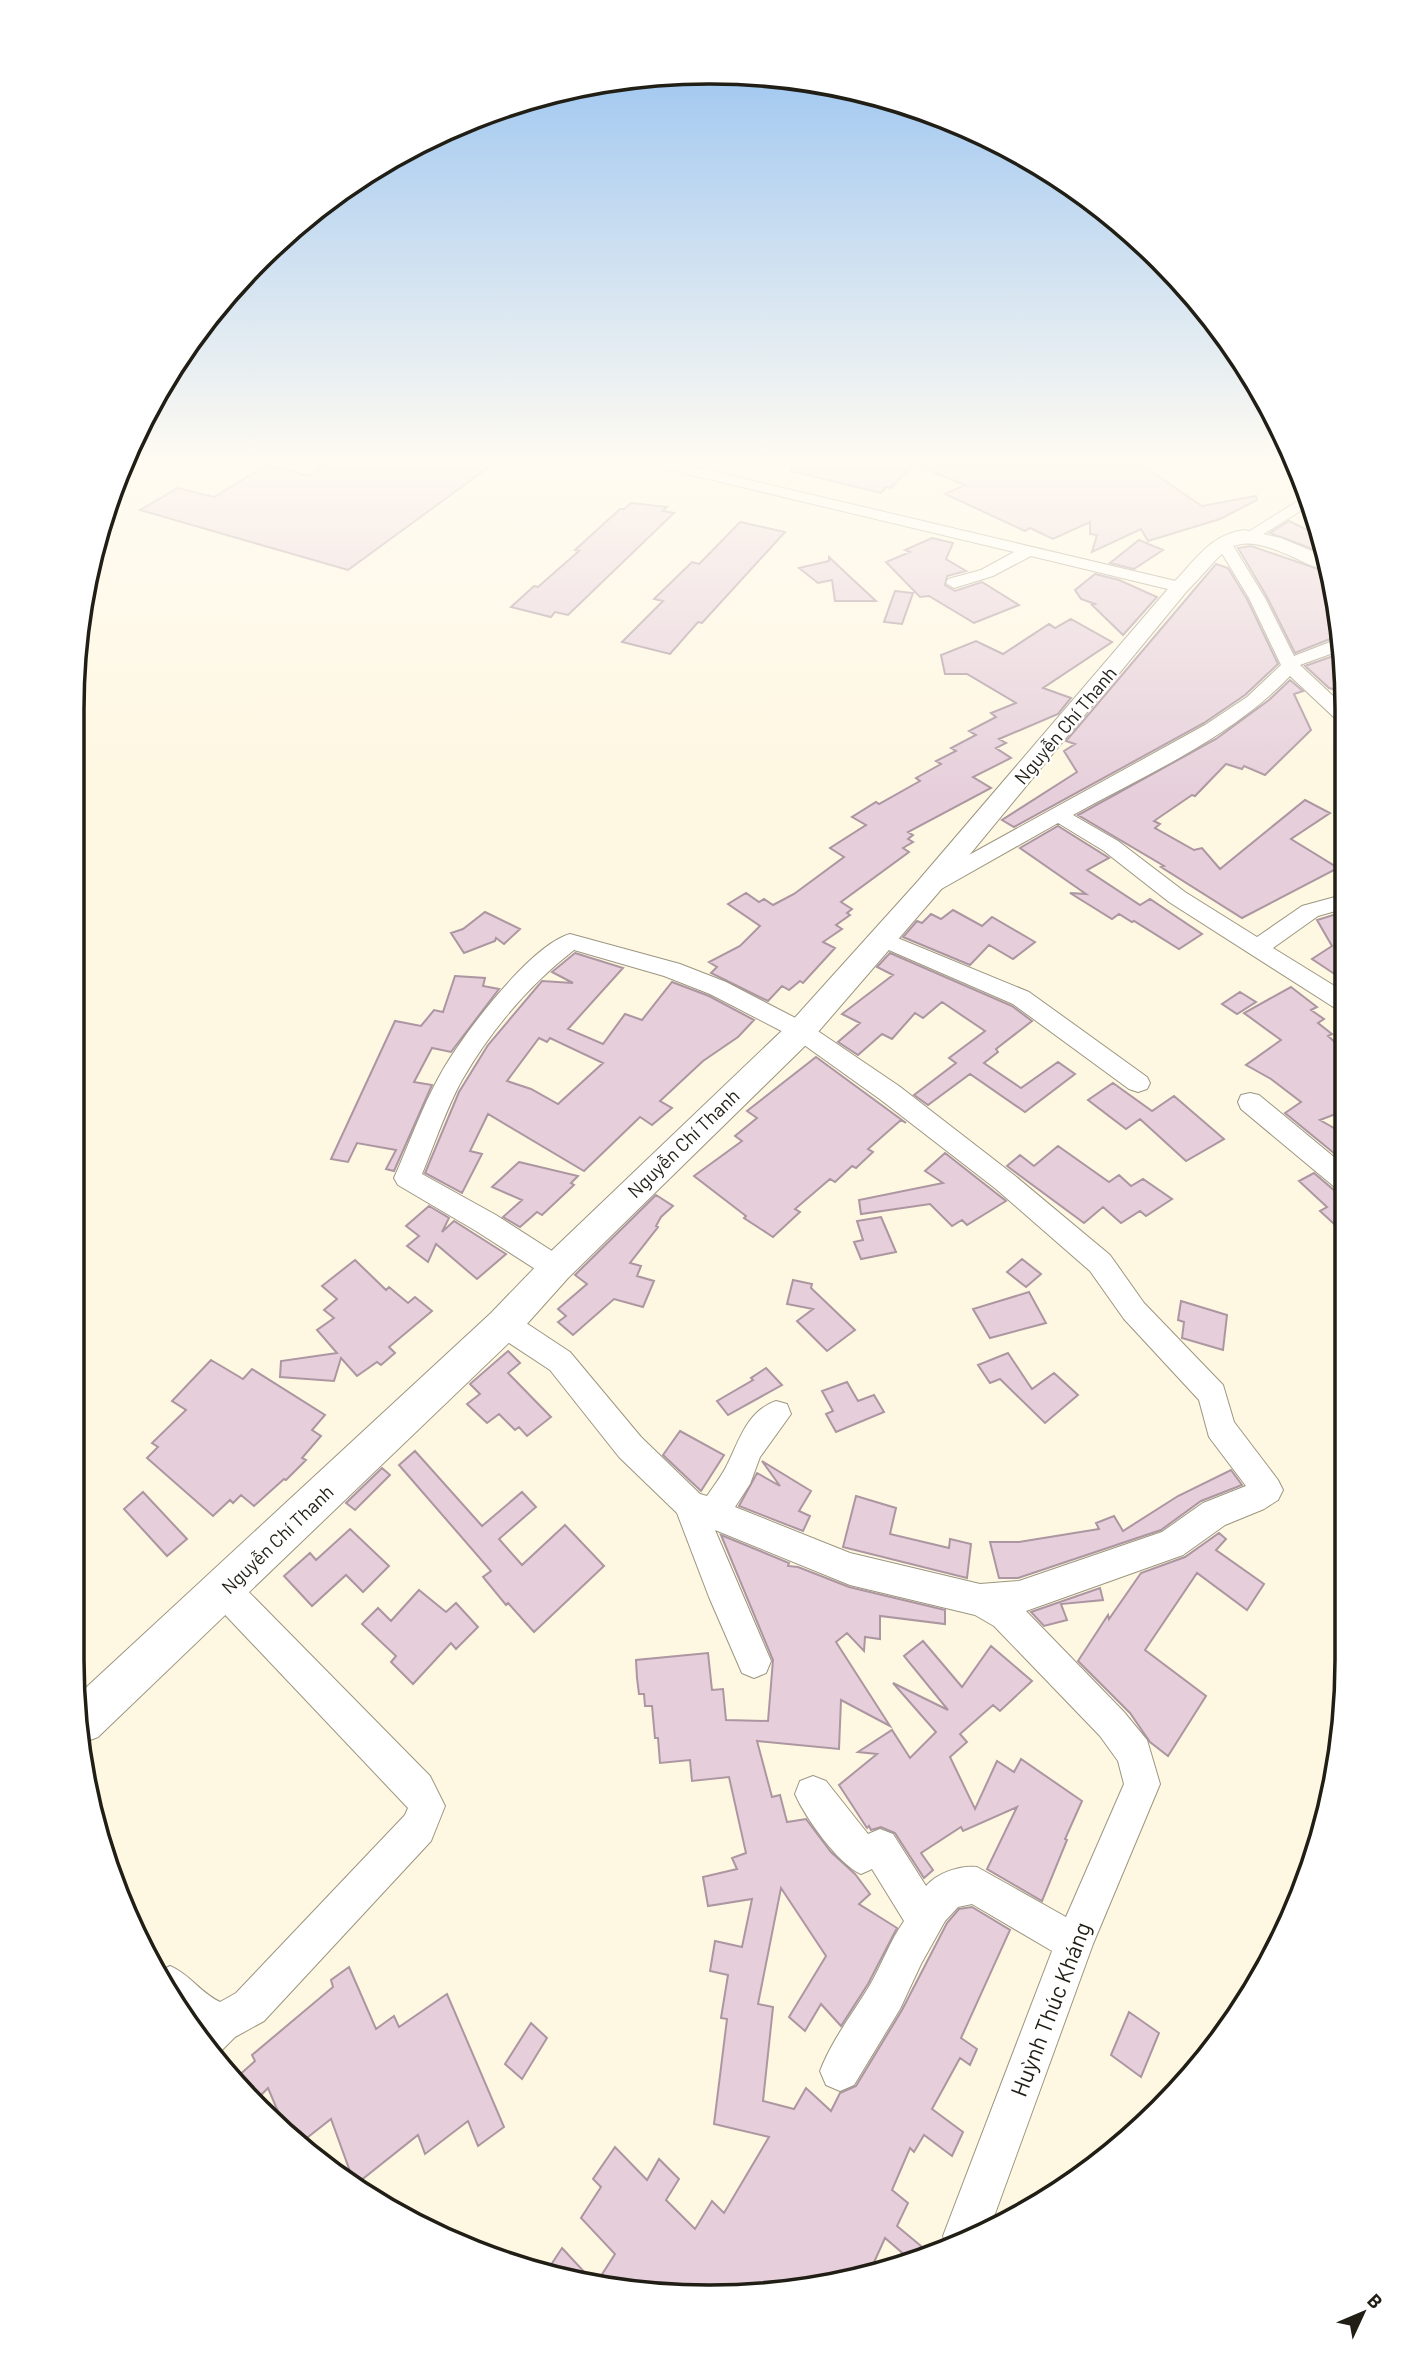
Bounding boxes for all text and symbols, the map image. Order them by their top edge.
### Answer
street label: Nguyễn Chí Thanh [1009,661,1121,789]
street label: Nguyễn Chí Thanh [622,1084,744,1202]
street label: Nguyễn Chí Thanh [216,1480,338,1598]
street label: Huỳnh Thúc Kháng [1004,1918,1096,2100]
north arrow [1328,2278,1398,2348]
text: B [1363,2289,1388,2313]

